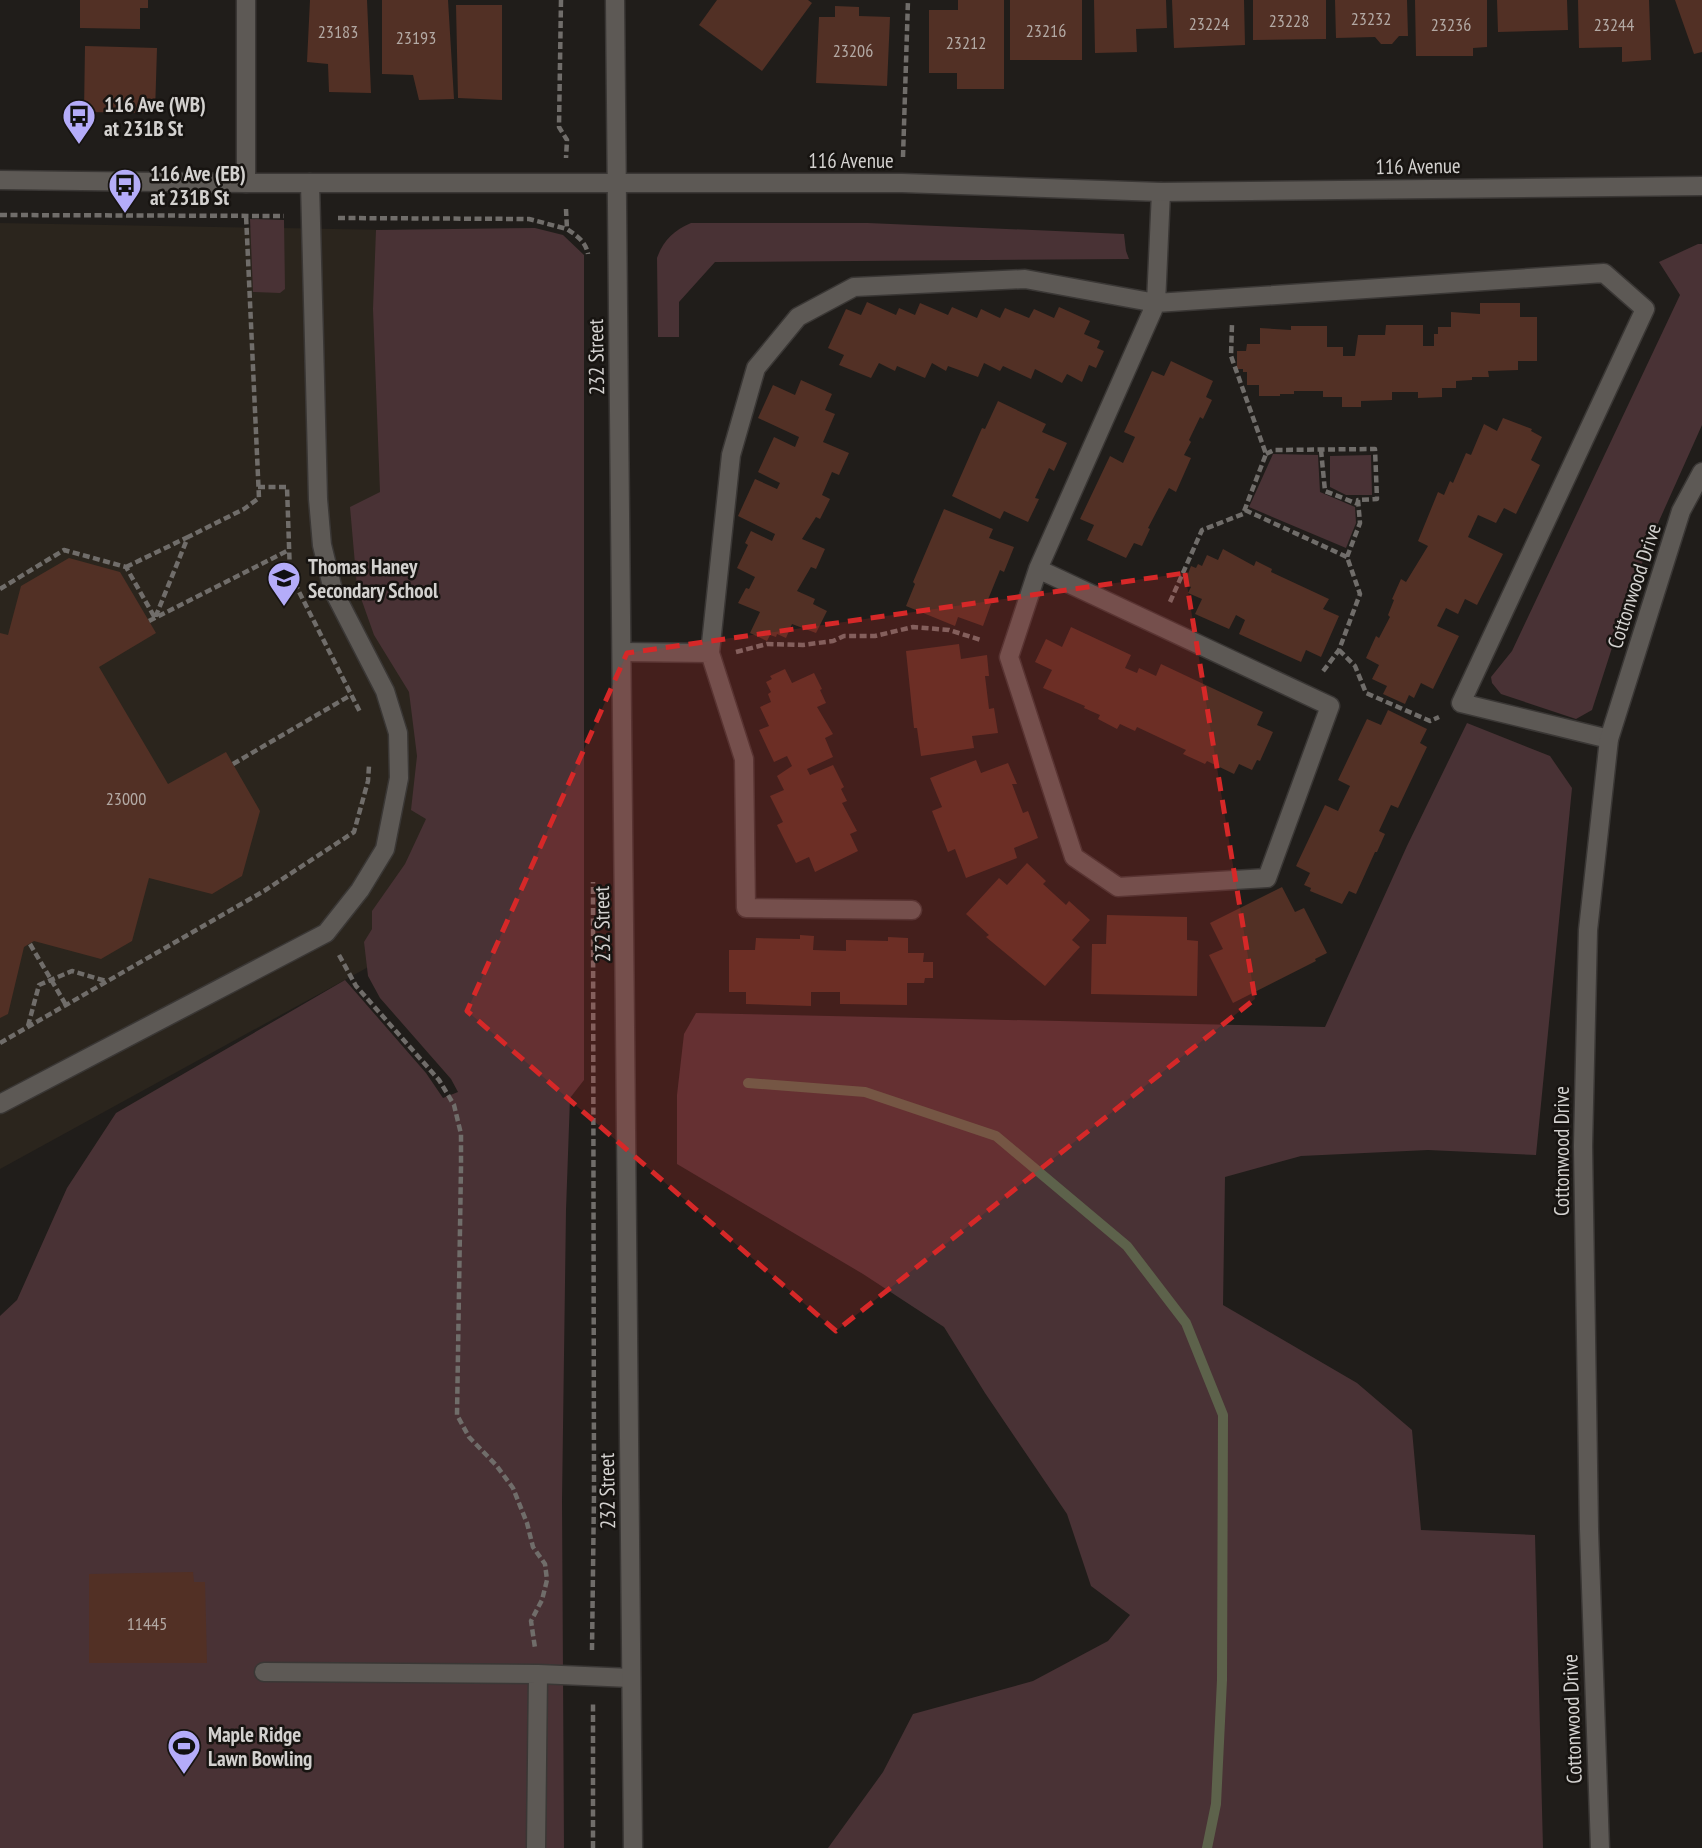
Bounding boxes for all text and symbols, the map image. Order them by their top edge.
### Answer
house number: 23232 [1351,7,1391,30]
house number: 23228 [1269,9,1309,32]
house number: 23224 [1189,12,1229,35]
house number: 23236 [1431,13,1471,36]
house number: 23244 [1594,13,1634,36]
house number: 23216 [1026,19,1066,42]
house number: 23183 [318,20,358,43]
house number: 23193 [396,26,436,49]
house number: 23212 [946,31,986,54]
house number: 23206 [833,39,873,62]
place label: 116 Ave (WB) at 231B St [104,91,206,142]
bus stop icon: 116 Ave (WB) at 231B St [60,97,98,146]
street label: 116 Avenue [808,147,894,174]
street label: 116 Avenue [1375,152,1461,180]
place label: 116 Ave (EB) at 231B St [150,160,246,211]
bus stop icon: 116 Ave (EB) at 231B St [106,166,144,215]
street label: 232 Street [582,318,610,395]
street label: Cottonwood Drive [1601,520,1667,652]
place label: Thomas Haney Secondary School [308,553,439,604]
school or university icon: Thomas Haney Secondary School [265,559,303,608]
house number: 23000 [106,787,146,810]
street label: 232 Street [588,885,616,962]
street label: Cottonwood Drive [1548,1086,1575,1216]
street label: 232 Street [593,1452,621,1529]
house number: 11445 [127,1612,167,1635]
street label: Cottonwood Drive [1556,1654,1588,1784]
place label: Maple Ridge Lawn Bowling [208,1721,312,1772]
sports icon: Maple Ridge Lawn Bowling [165,1727,203,1776]

